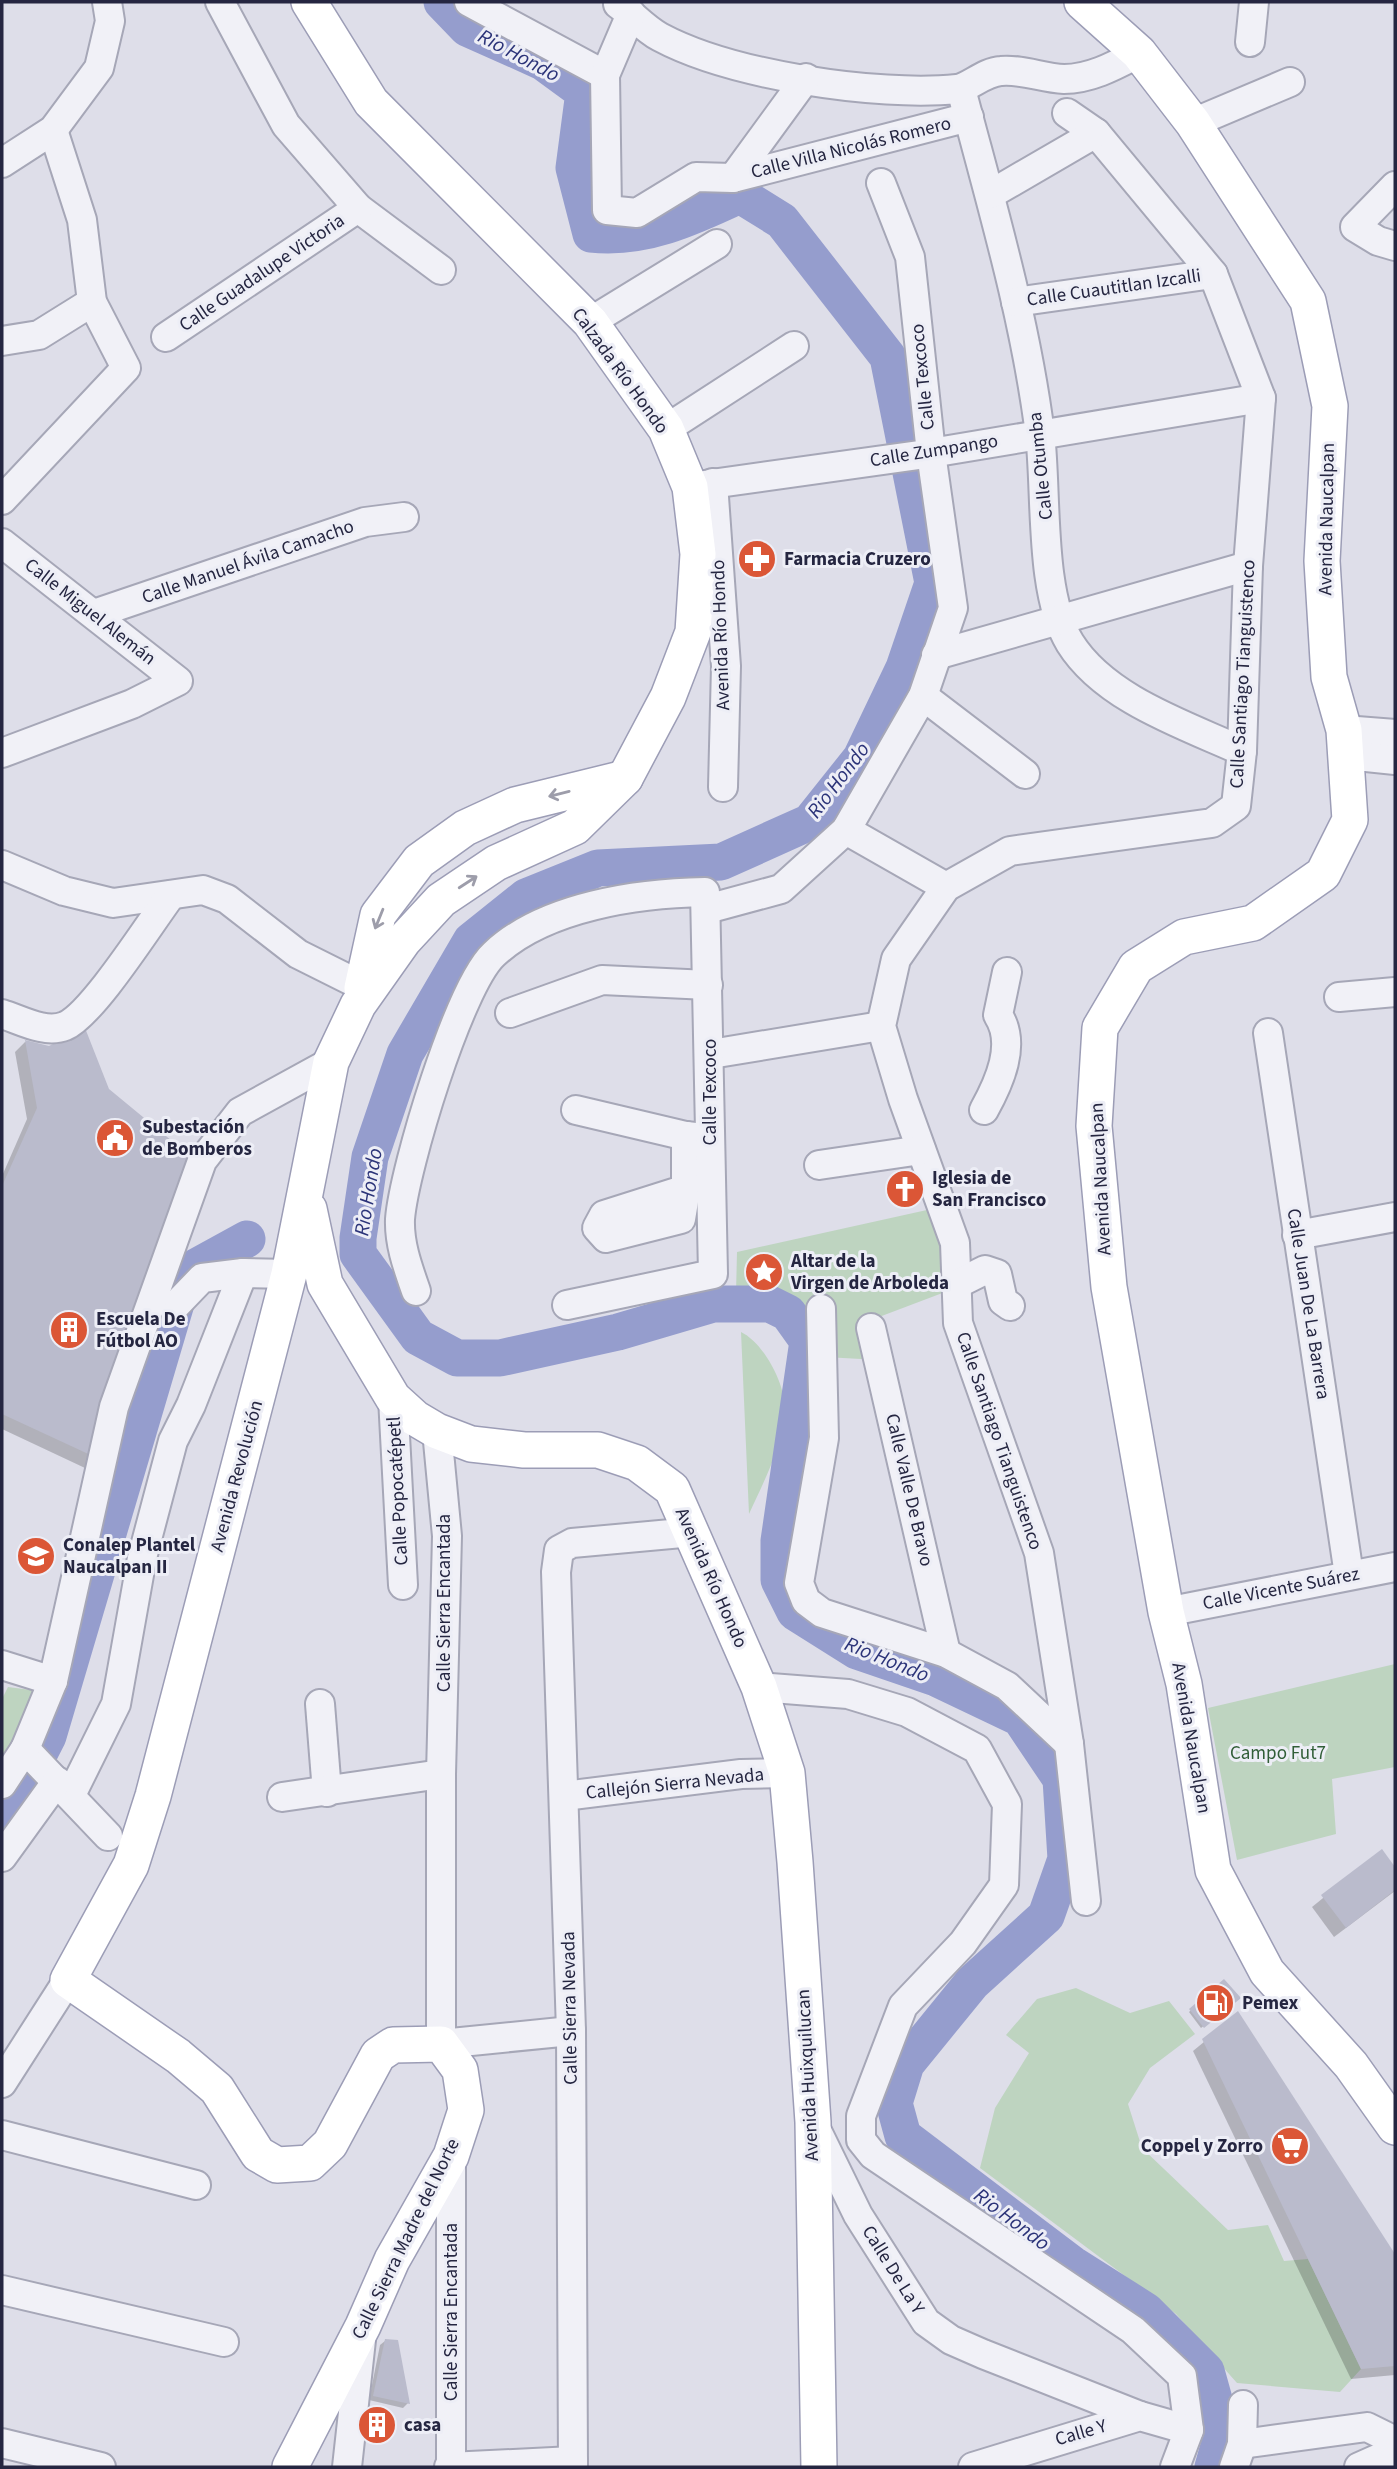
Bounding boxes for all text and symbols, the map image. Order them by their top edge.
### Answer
water label: Rio Hondo [473,21,565,89]
street label: Calle Villa Nicolás Romero [748,110,954,186]
street label: Calle Guadalupe Victoria [174,207,350,339]
street label: Calle Cuautitlan Izcalli [1025,262,1203,314]
street label: Calzada Río Hondo [565,302,675,440]
street label: Calle Texcoco [904,322,942,432]
street label: Calle Otumba [1022,411,1060,521]
street label: Calle Zumpango [868,428,1000,474]
street label: Avenida Naucalpan [1312,442,1342,596]
street label: Calle Manuel Ávila Camacho [138,513,358,611]
pharmacy icon: Farmacia Cruzero [736,538,778,580]
place label: Farmacia Cruzero [784,546,931,573]
street label: Calle Miguel Alemán [19,552,161,672]
street label: Avenida Río Hondo [705,559,737,711]
street label: Calle Santiago Tianguistenco [1224,559,1262,789]
water label: Rio Hondo [799,736,877,824]
one-way arrow [548,788,571,801]
one-way arrow [457,875,477,889]
one-way arrow [372,908,385,929]
street label: Calle Texcoco [697,1039,724,1145]
street label: Avenida Naucalpan [1084,1102,1118,1256]
place label: Subestación de Bomberos [142,1114,252,1163]
public building icon: Subestación de Bomberos [94,1117,136,1159]
water label: Rio Hondo [346,1146,390,1238]
place label: Iglesia de San Francisco [932,1165,1046,1214]
church icon: Iglesia de San Francisco [884,1168,926,1210]
street label: Calle Juan De La Barrera [1280,1207,1336,1401]
place label: Altar de la Virgen de Arboleda [790,1248,949,1297]
place icon: Altar de la Virgen de Arboleda [743,1251,785,1293]
place label: Escuela De Fútbol AO [96,1306,186,1355]
building icon: Escuela De Fútbol AO [48,1309,90,1351]
street label: Calle Santiago Tianguistenco [949,1328,1049,1554]
street label: Avenida Revolución [204,1397,270,1555]
street label: Calle Valle De Bravo [878,1411,940,1569]
street label: Calle Popocatépetl [381,1416,415,1566]
street label: Avenida Río Hondo [668,1504,754,1652]
street label: Calle Sierra Encantada [431,1514,458,1692]
place label: Conalep Plantel Naucalpan II [63,1532,196,1581]
school or university icon: Conalep Plantel Naucalpan II [15,1535,57,1577]
street label: Calle Vicente Suárez [1200,1561,1362,1617]
water label: Rio Hondo [840,1629,934,1689]
street label: Avenida Naucalpan [1164,1660,1218,1816]
park label: Campo Fut7 [1230,1740,1326,1767]
street label: Callejón Sierra Nevada [585,1761,765,1807]
street label: Calle Sierra Nevada [555,1931,585,2085]
fuel station icon: Pemex [1194,1982,1236,2024]
street label: Avenida Huixquilucan [790,1988,826,2162]
place label: Pemex [1242,1990,1299,2017]
supermarket icon: Coppel y Zorro [1269,2125,1311,2167]
place label: Coppel y Zorro [1141,2133,1263,2160]
street label: Calle Sierra Madre del Norte [346,2134,466,2344]
water label: Rio Hondo [968,2180,1056,2258]
street label: Calle De La Y [855,2220,931,2320]
street label: Calle Sierra Encantada [438,2223,465,2401]
building icon: casa [356,2404,398,2446]
place label: casa [404,2412,441,2439]
street label: Calle Y [1052,2413,1111,2453]

